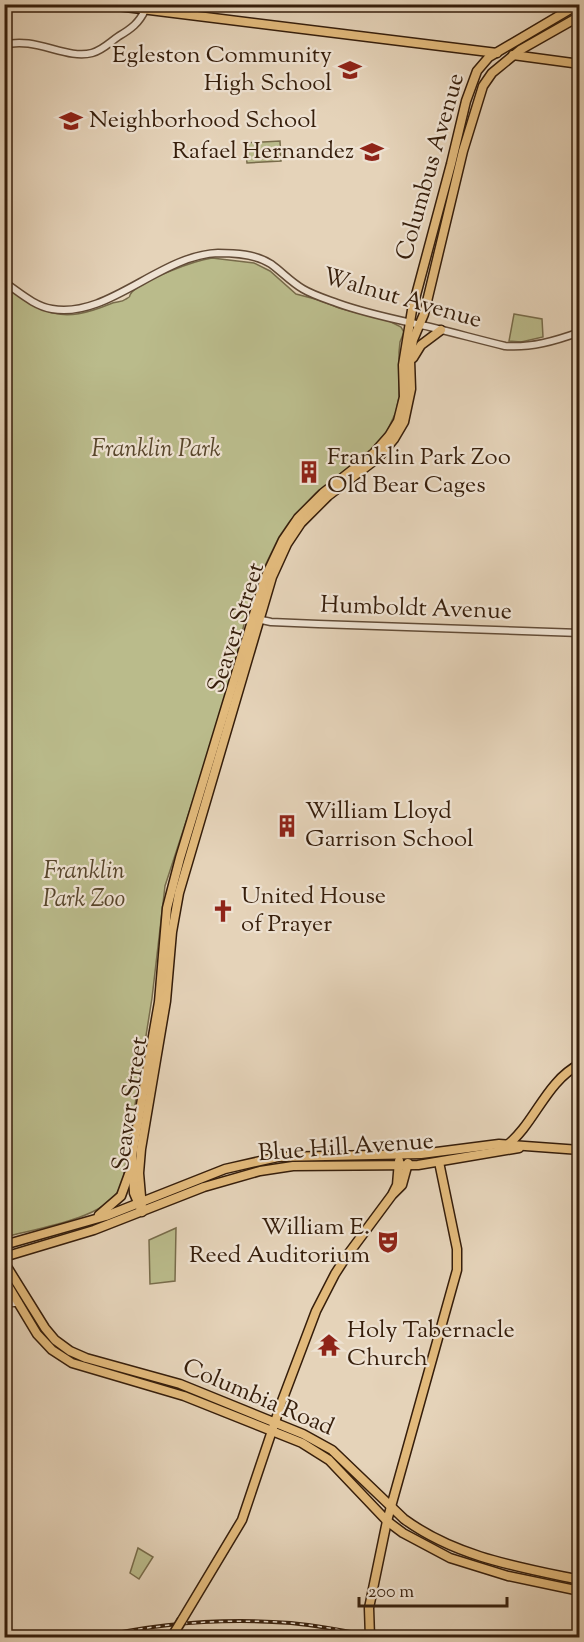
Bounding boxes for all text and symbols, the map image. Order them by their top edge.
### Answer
place label: Egleston Community High School [112,39,332,101]
school or university icon: Egleston Community High School [337,57,363,83]
street label: Columbus Avenue [388,69,474,265]
place label: Neighborhood School [89,104,317,138]
school or university icon: Neighborhood School [58,108,84,134]
place label: Rafael Hernandez [172,135,354,169]
school or university icon: Rafael Hernandez [359,139,385,165]
street label: Walnut Avenue [318,260,486,338]
park label: Franklin Park [91,433,221,467]
place label: Franklin Park Zoo Old Bear Cages [327,441,511,503]
building icon: Franklin Park Zoo Old Bear Cages [296,459,322,485]
street label: Seaver Street [200,558,274,698]
street label: Humboldt Avenue [320,589,512,629]
place label: William Lloyd Garrison School [305,795,474,857]
building icon: William Lloyd Garrison School [274,813,300,839]
park label: Franklin Park Zoo [43,855,125,917]
place label: United House of Prayer [241,880,386,942]
church icon: United House of Prayer [210,898,236,924]
street label: Seaver Street [105,1035,157,1173]
street label: Blue Hill Avenue [257,1125,435,1171]
place label: William E. Reed Auditorium [189,1211,370,1273]
theatre icon: William E. Reed Auditorium [375,1229,401,1255]
place label: Holy Tabernacle Church [347,1314,515,1376]
temple icon: Holy Tabernacle Church [316,1332,342,1358]
street label: Columbia Road [177,1351,339,1445]
scale bar [359,1570,508,1608]
text: 200 m [368,1580,414,1606]

